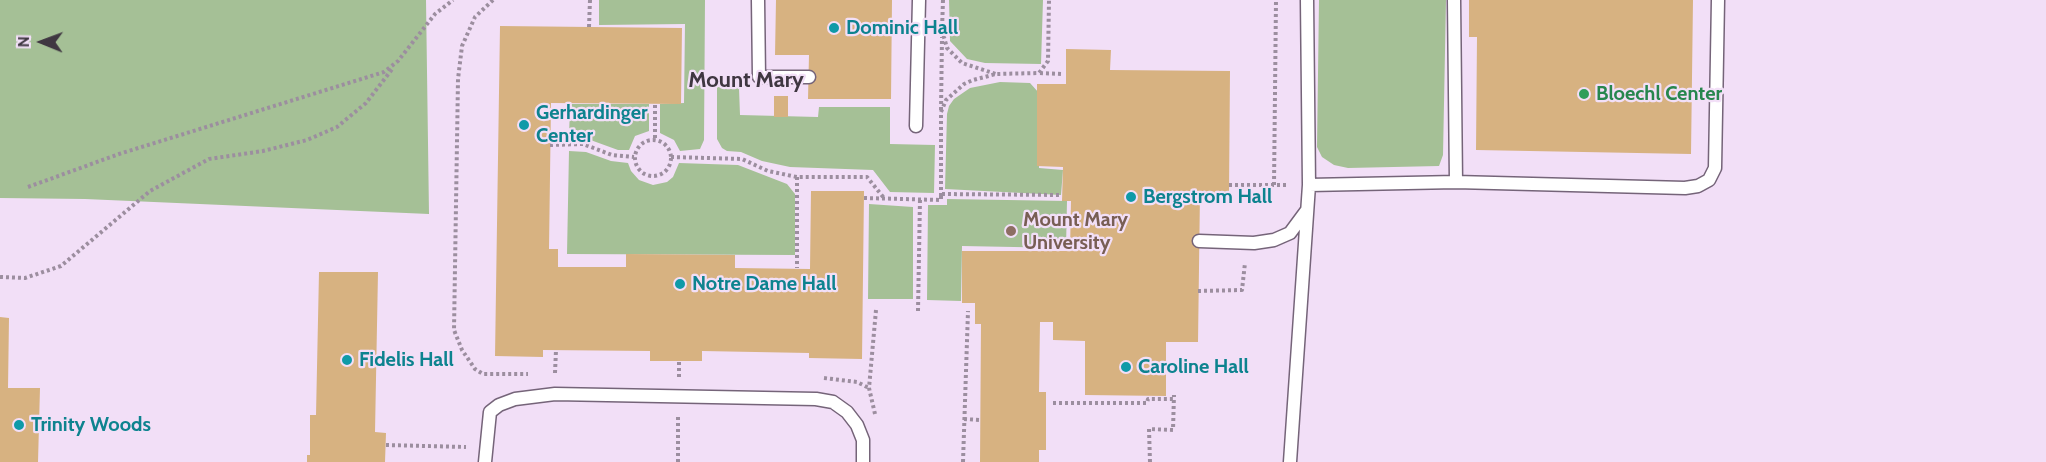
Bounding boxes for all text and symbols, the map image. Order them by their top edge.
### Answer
north arrow [12,12,72,72]
place label: Dominic Hall [846,16,958,40]
marker: Dominic Hall [827,21,841,35]
text: N [14,36,33,47]
district label: Mount Mary [688,68,804,94]
place label: Bloechl Center [1596,82,1722,106]
marker: Bloechl Center [1577,87,1591,101]
place label: Gerhardinger Center [536,101,648,148]
marker: Gerhardinger Center [517,118,531,132]
place label: Bergstrom Hall [1143,185,1272,209]
marker: Bergstrom Hall [1124,190,1138,204]
place label: Mount Mary University [1023,208,1128,255]
marker: Mount Mary University [1004,224,1018,238]
place label: Notre Dame Hall [692,272,836,296]
marker: Notre Dame Hall [673,277,687,291]
place label: Fidelis Hall [359,348,454,372]
marker: Fidelis Hall [340,353,354,367]
place label: Caroline Hall [1138,355,1249,379]
marker: Caroline Hall [1119,360,1133,374]
place label: Trinity Woods [31,413,151,437]
marker: Trinity Woods [12,418,26,432]

